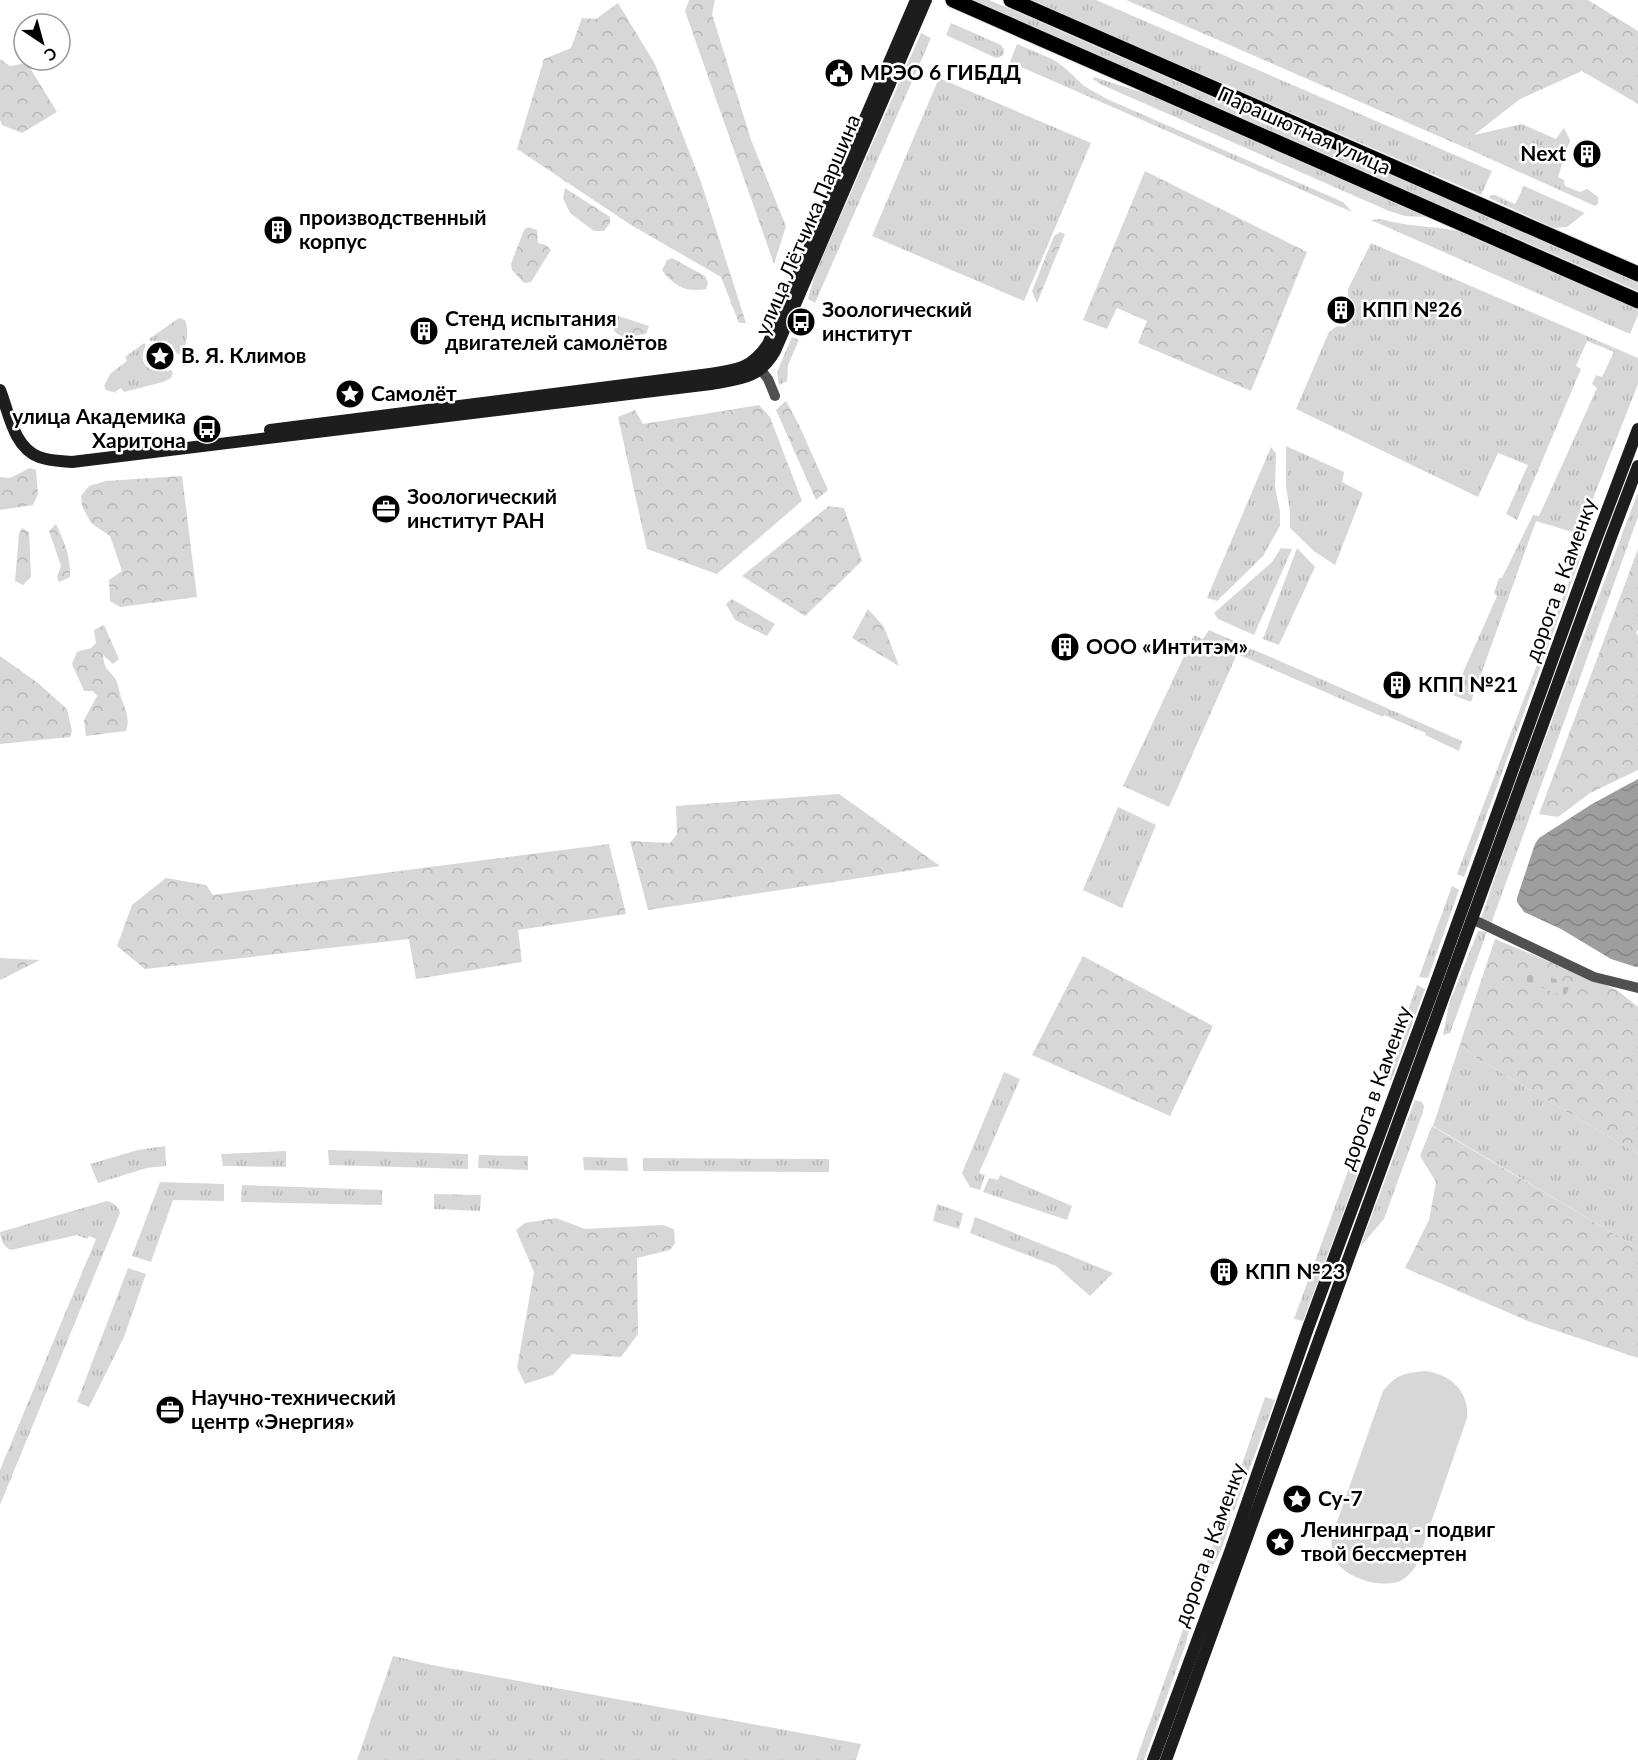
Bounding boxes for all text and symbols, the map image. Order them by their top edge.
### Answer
north arrow [12,12,72,72]
text: С [41,44,61,66]
public building icon: МРЭО 6 ГИБДД [823,57,855,89]
place label: МРЭО 6 ГИБДД [860,59,1021,84]
street label: Парашютная улица [1214,80,1395,179]
street label: улица Лётчика Паршина [749,110,865,339]
building icon: Next [1571,138,1603,170]
place label: Next [1520,140,1566,165]
place label: производственный корпус [299,204,486,253]
building icon: производственный корпус [262,214,294,246]
building icon: КПП №26 [1325,294,1357,326]
place label: Зоологический институт [822,296,972,345]
place label: КПП №26 [1362,296,1462,321]
place label: Стенд испытания двигателей самолётов [445,305,668,354]
bus stop icon: Зоологический институт [785,306,817,338]
building icon: Стенд испытания двигателей самолётов [408,315,440,347]
place icon: В. Я. Климов [144,340,176,372]
place label: В. Я. Климов [181,342,306,367]
place icon: Самолёт [334,378,366,410]
place label: Самолёт [371,380,457,405]
place label: улица Академика Харитона [12,403,186,452]
bus stop icon: улица Академика Харитона [191,413,223,445]
place label: Зоологический институт РАН [407,483,557,532]
office icon: Зоологический институт РАН [370,493,402,525]
street label: дорога в Каменку [1518,494,1601,665]
building icon: ООО «Интитэм» [1049,631,1081,663]
place label: ООО «Интитэм» [1086,633,1248,658]
building icon: КПП №21 [1381,669,1413,701]
place label: КПП №21 [1418,671,1518,696]
street label: дорога в Каменку [1333,1002,1416,1173]
building icon: КПП №23 [1208,1256,1240,1288]
place label: КПП №23 [1245,1258,1345,1283]
place label: Научно-технический центр «Энергия» [191,1384,396,1433]
office icon: Научно-технический центр «Энергия» [154,1394,186,1426]
street label: дорога в Каменку [1167,1459,1250,1630]
place icon: Су-7 [1281,1483,1313,1515]
place label: Су-7 [1318,1485,1363,1510]
place label: Ленинград - подвиг твой бессмертен [1300,1516,1495,1565]
place icon: Ленинград - подвиг твой бессмертен [1264,1526,1296,1558]

